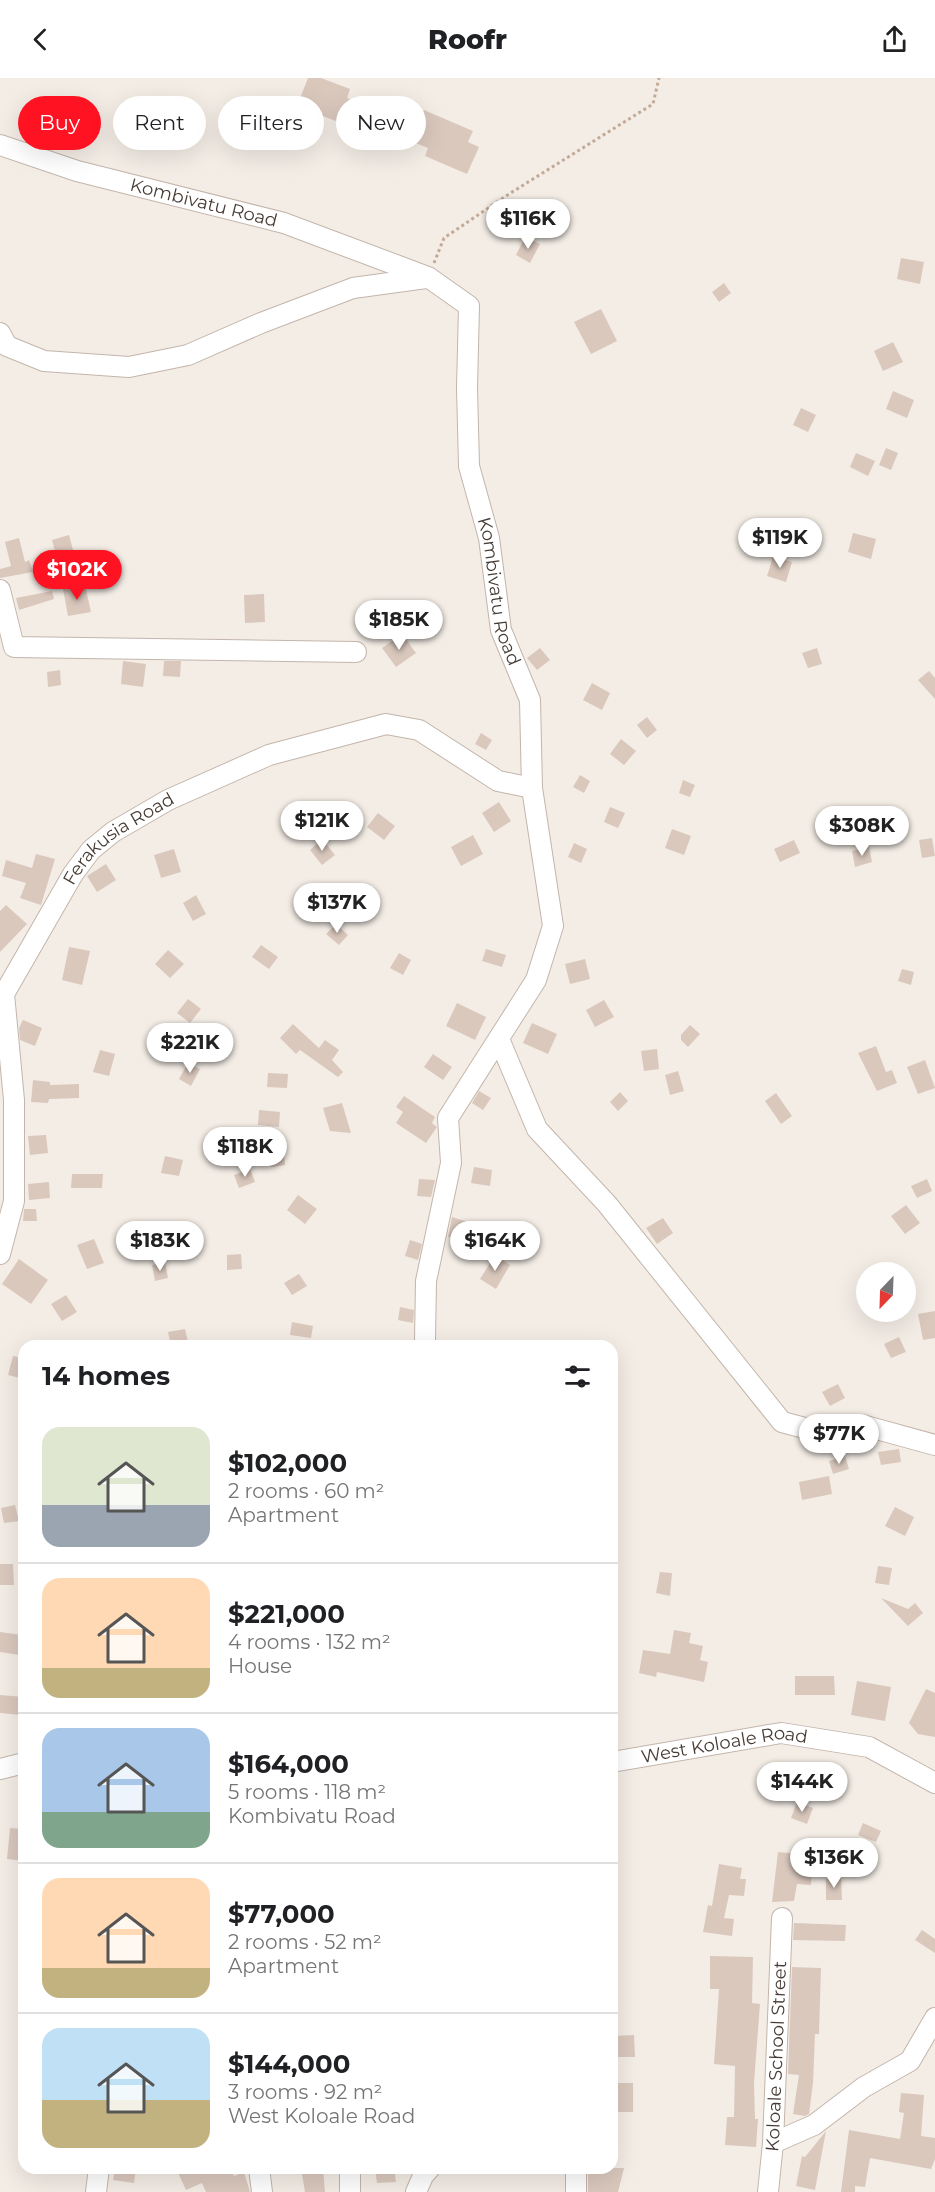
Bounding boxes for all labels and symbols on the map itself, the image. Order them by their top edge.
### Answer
street label: Kombivatu Road [128,174,280,232]
pin: $116K [486,199,570,250]
street label: Kombivatu Road [473,515,525,669]
pin: $119K [738,518,822,569]
pin: $102K [35,550,119,601]
pin: $185K [357,600,441,651]
street label: Ferakusia Road [58,788,178,889]
pin: $121K [280,801,364,852]
pin: $308K [820,806,904,857]
pin: $137K [295,883,379,934]
pin: $221K [148,1023,232,1074]
pin: $118K [203,1127,287,1178]
pin: $183K [118,1221,202,1272]
pin: $164K [453,1221,537,1272]
north arrow [856,1262,916,1322]
pin: $77K [803,1414,875,1465]
street label: West Koloale Road [639,1721,809,1768]
pin: $144K [760,1762,844,1813]
pin: $136K [792,1838,876,1889]
street label: Koloale School Street [761,1961,791,2153]

